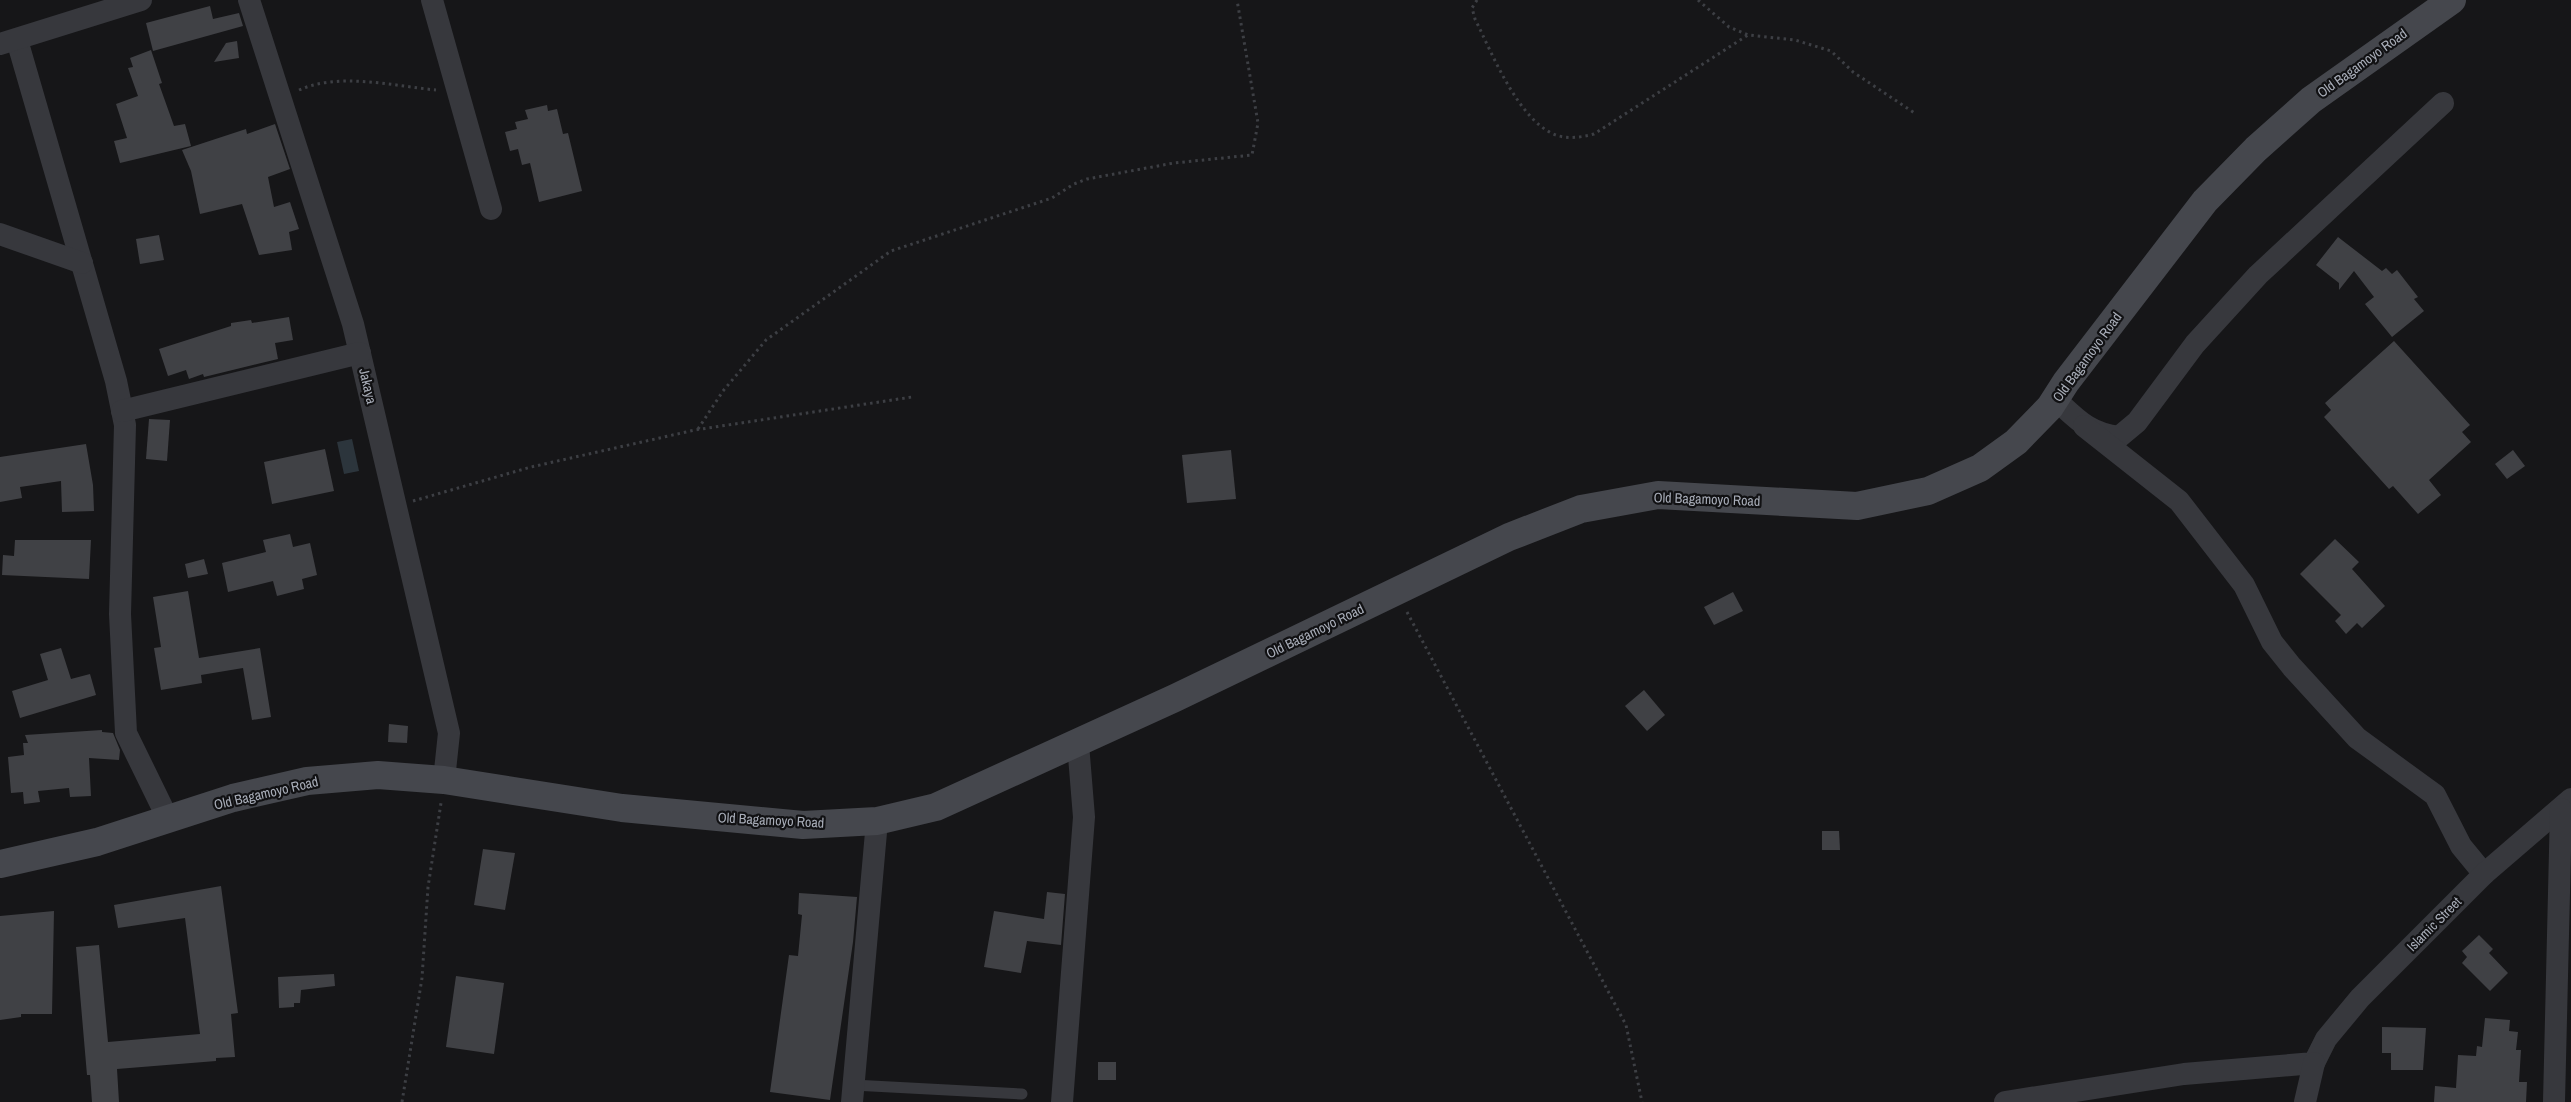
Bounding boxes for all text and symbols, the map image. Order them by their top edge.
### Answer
street label: Old Bagamoyo Road [2314,24,2410,102]
street label: Old Bagamoyo Road [2048,309,2126,405]
street label: Jakaya [355,366,381,406]
street label: Old Bagamoyo Road [1653,488,1761,510]
street label: Old Bagamoyo Road [1263,600,1367,662]
street label: Old Bagamoyo Road [212,772,320,814]
street label: Old Bagamoyo Road [717,808,825,832]
street label: Islamic Street [2403,893,2465,955]

